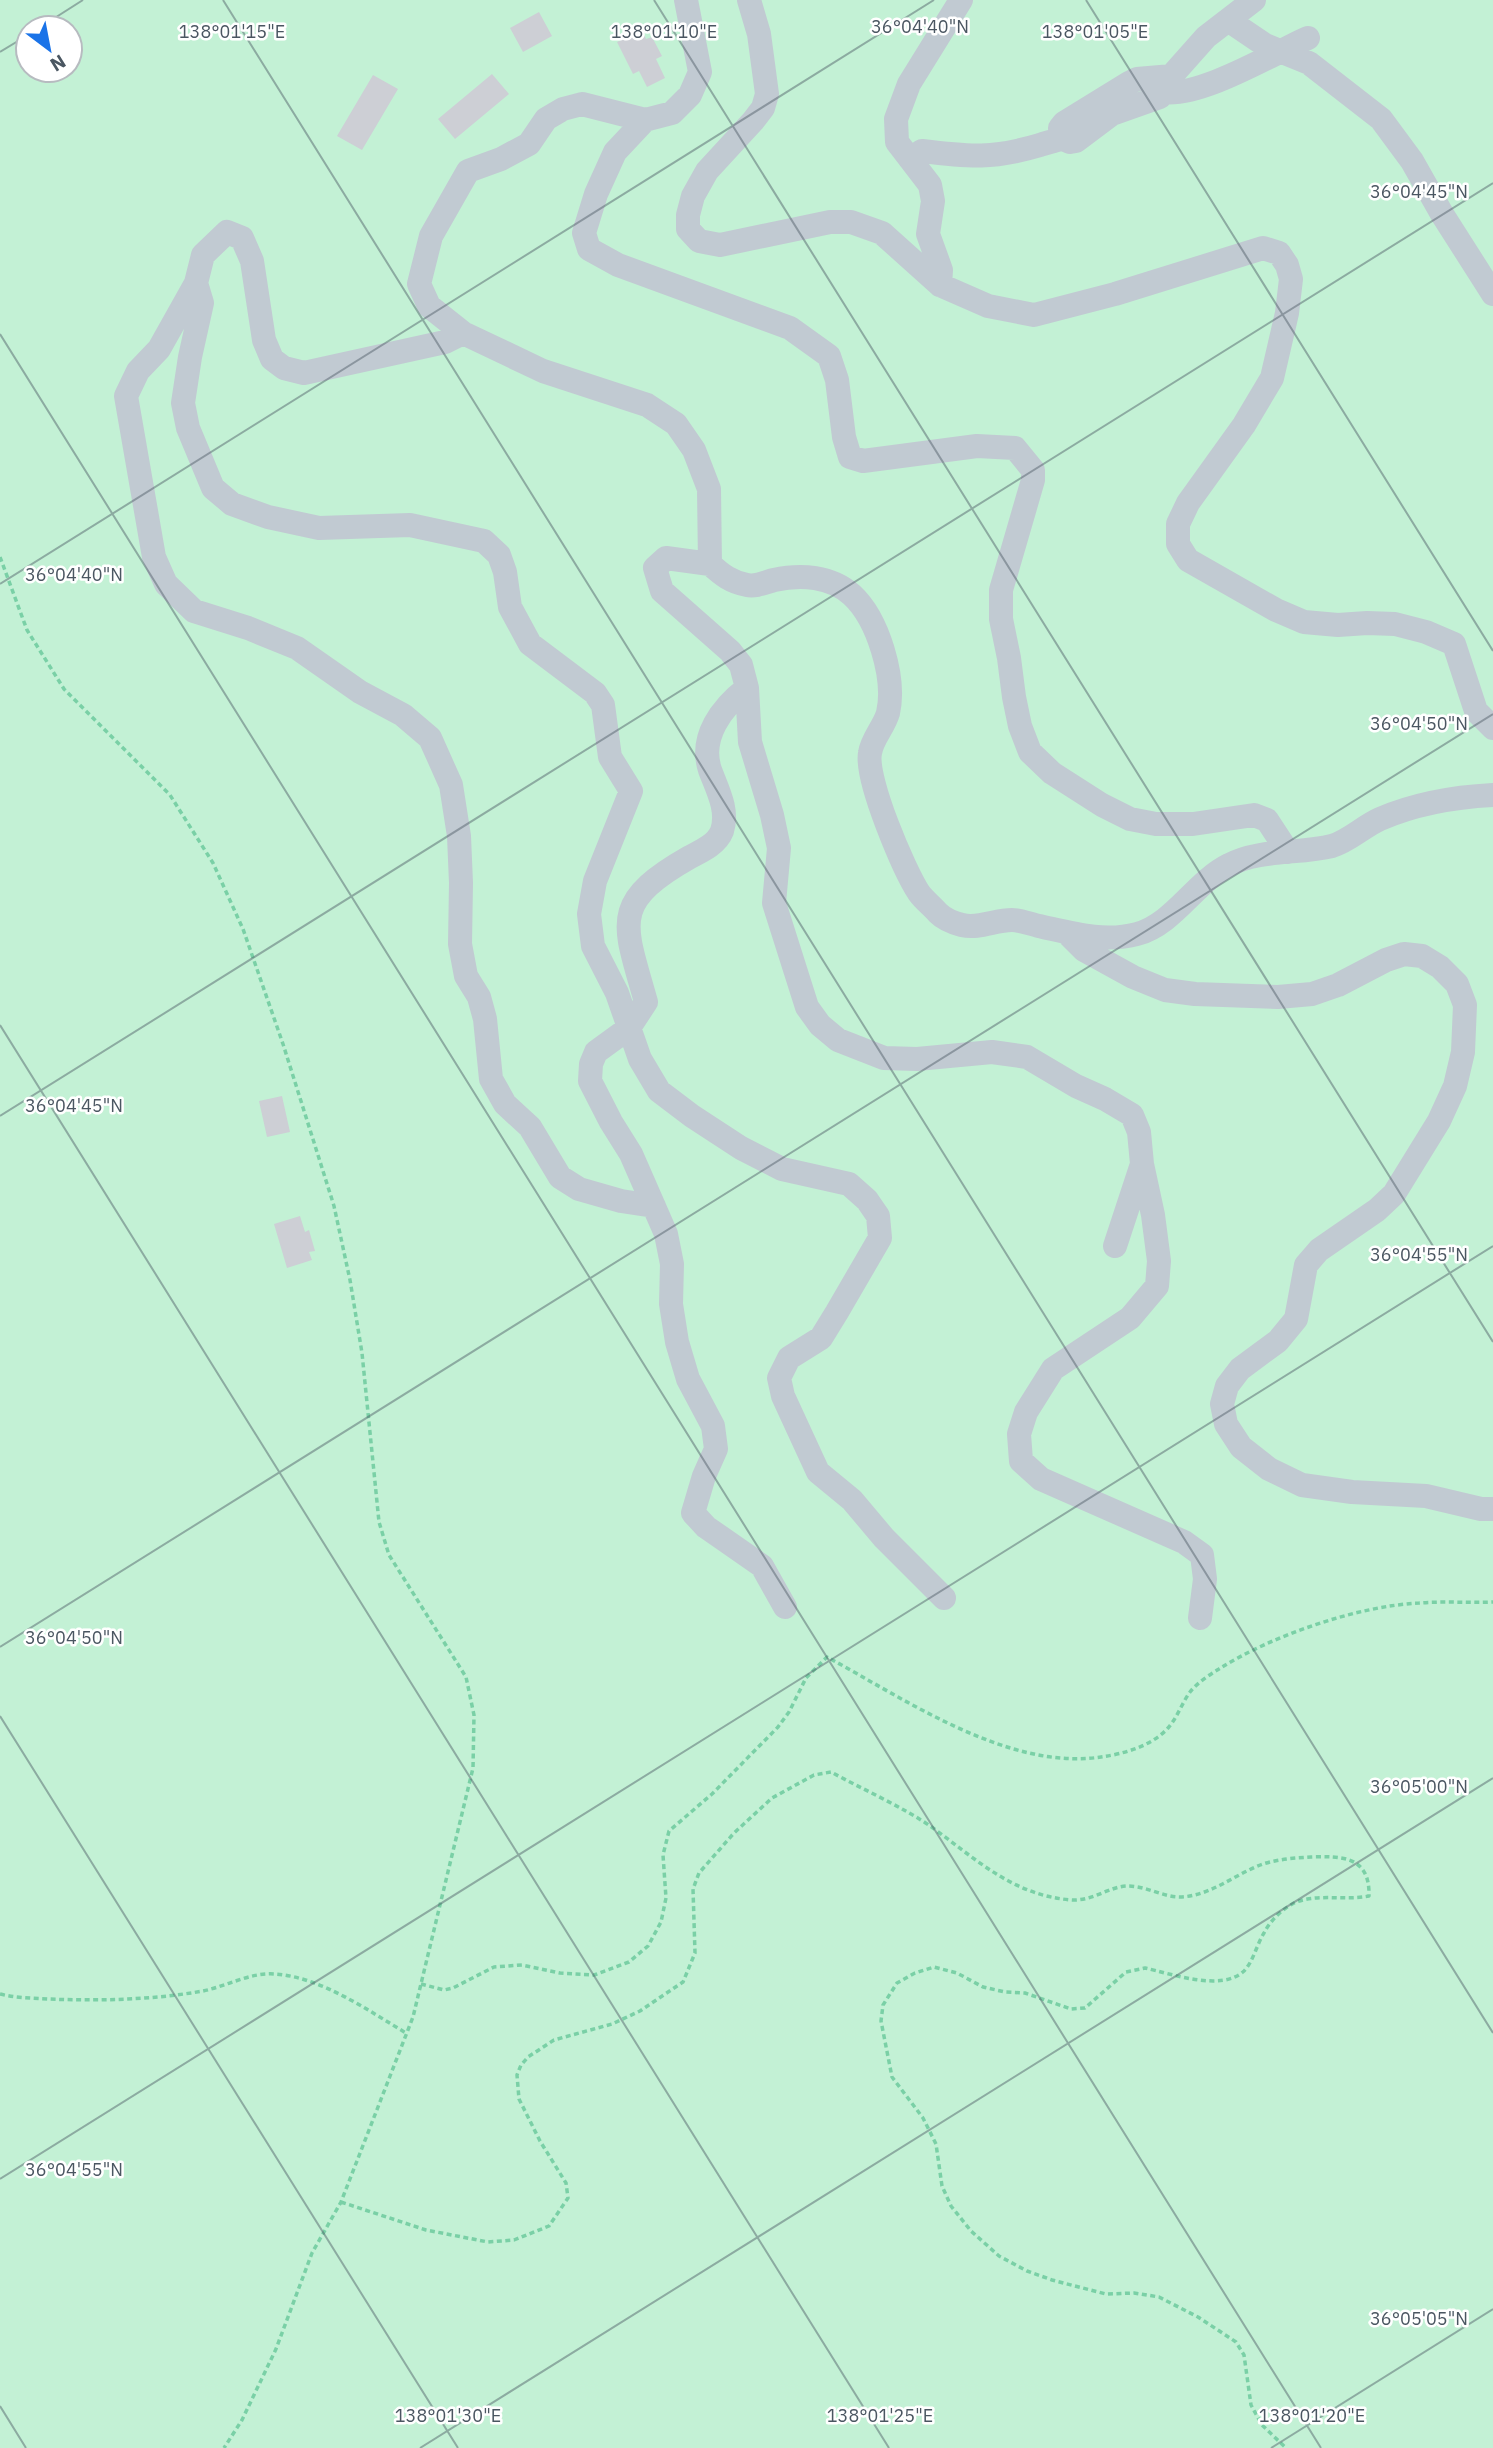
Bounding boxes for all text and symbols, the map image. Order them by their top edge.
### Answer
north arrow [14,14,84,84]
text: 36°04'40"N [871,15,969,38]
text: 138°01'15"E [179,20,285,43]
text: 138°01'10"E [611,20,717,43]
text: 138°01'05"E [1042,20,1148,43]
text: N [46,50,70,77]
text: 36°04'45"N [1370,180,1468,203]
text: 36°04'40"N [25,563,123,586]
text: 36°04'50"N [1370,712,1468,735]
text: 36°04'45"N [25,1094,123,1117]
text: 36°04'55"N [1370,1243,1468,1266]
text: 36°04'50"N [25,1626,123,1649]
text: 36°05'00"N [1370,1775,1468,1798]
text: 36°04'55"N [25,2158,123,2181]
text: 36°05'05"N [1370,2307,1468,2330]
text: 138°01'30"E [395,2404,501,2427]
text: 138°01'25"E [827,2404,933,2427]
text: 138°01'20"E [1259,2404,1365,2427]

